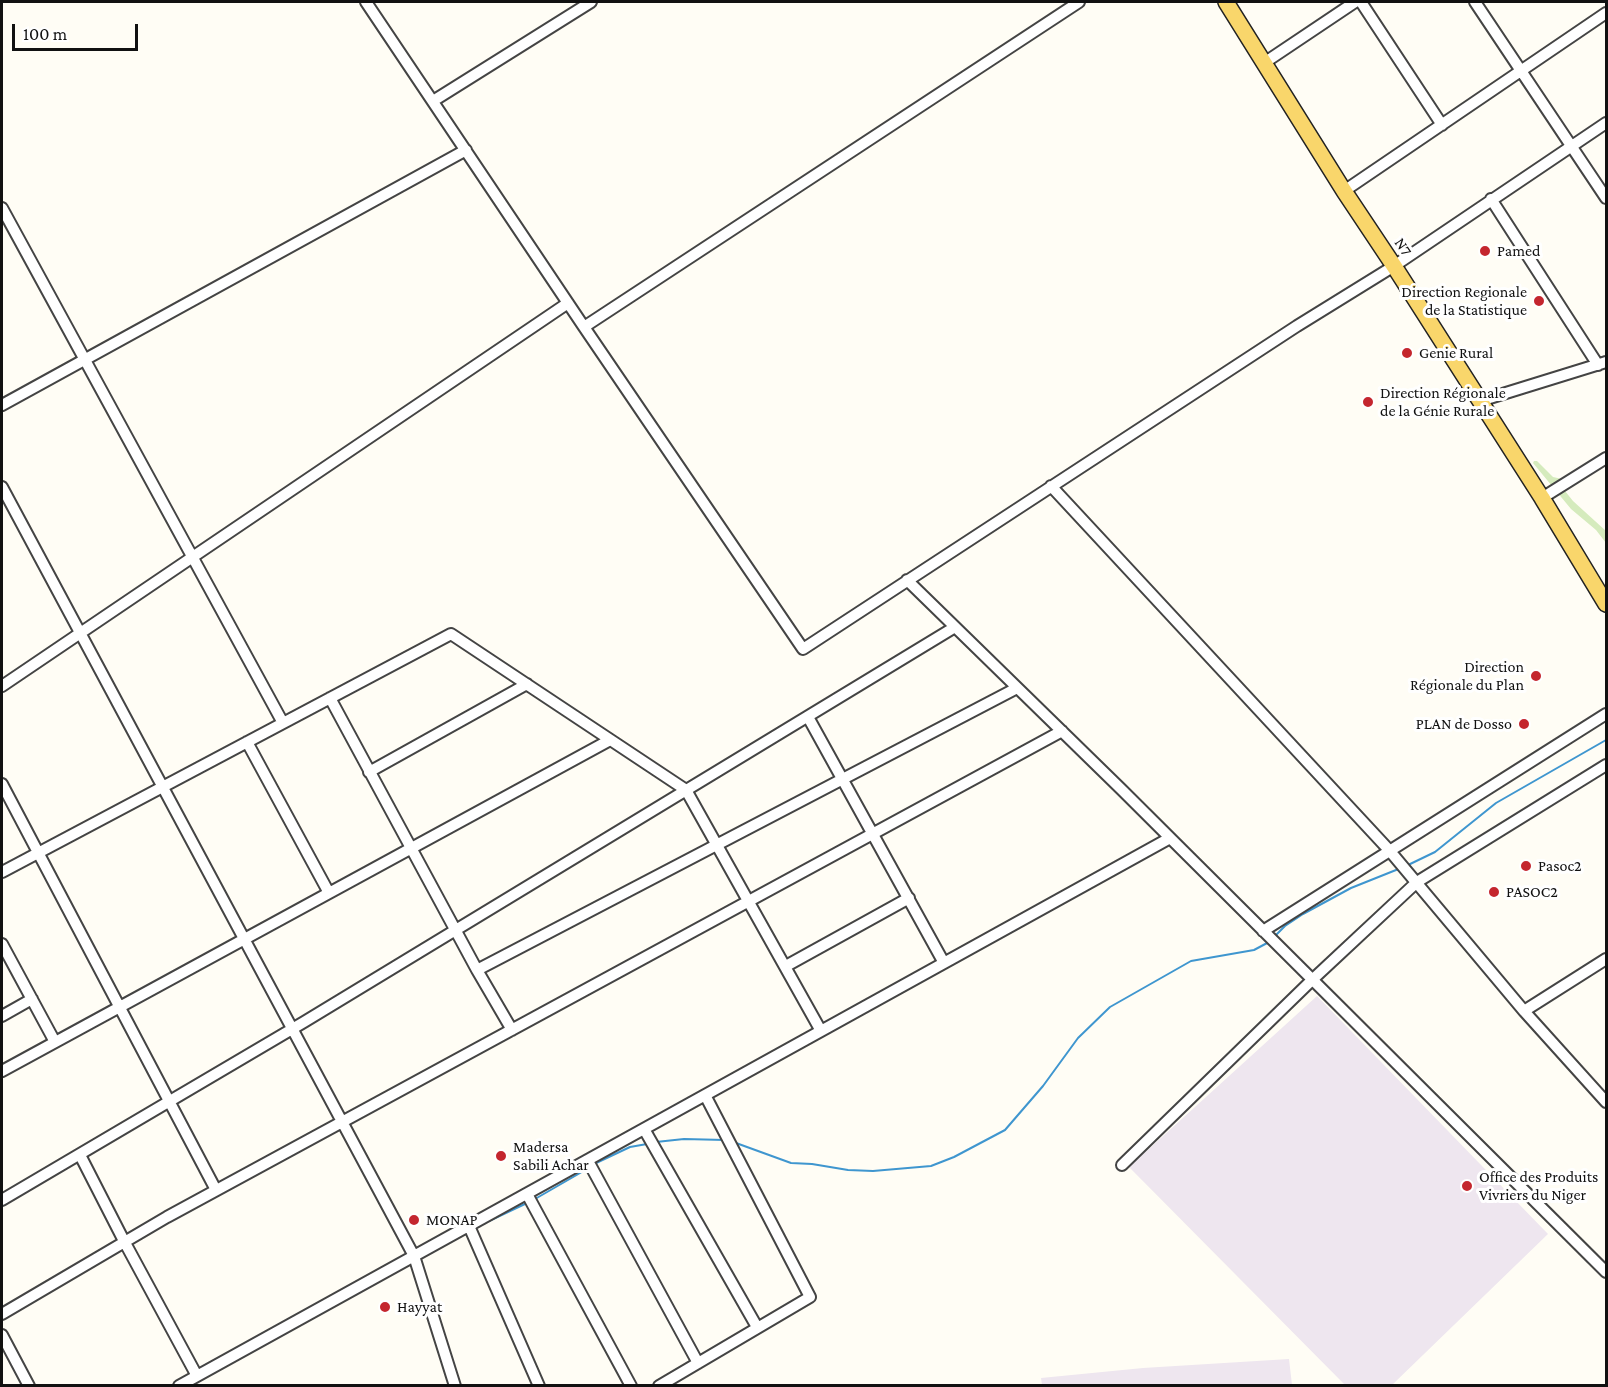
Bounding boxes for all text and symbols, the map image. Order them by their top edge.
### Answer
scale bar [15,12,141,50]
text: 100 m [23,24,67,44]
street label: N7 [1390,234,1416,260]
place label: Pamed [1497,241,1541,261]
marker: Pamed [1478,244,1492,258]
place label: Direction Regionale de la Statistique [1401,282,1527,320]
marker: Direction Regionale de la Statistique [1532,294,1546,308]
place label: Genie Rural [1419,343,1493,363]
marker: Genie Rural [1400,346,1414,360]
place label: Direction Régionale de la Génie Rurale [1380,383,1506,421]
marker: Direction Régionale de la Génie Rurale [1361,395,1375,409]
place label: Direction Régionale du Plan [1410,657,1524,695]
marker: Direction Régionale du Plan [1529,669,1543,683]
place label: PLAN de Dosso [1416,714,1512,734]
marker: PLAN de Dosso [1517,717,1531,731]
place label: Pasoc2 [1538,856,1582,876]
marker: Pasoc2 [1519,859,1533,873]
place label: PASOC2 [1506,882,1558,902]
marker: PASOC2 [1487,885,1501,899]
place label: Madersa Sabili Achar [513,1137,589,1175]
marker: Madersa Sabili Achar [494,1149,508,1163]
place label: Office des Produits Vivriers du Niger [1479,1167,1598,1205]
marker: Office des Produits Vivriers du Niger [1460,1179,1474,1193]
place label: MONAP [426,1210,478,1230]
marker: MONAP [407,1213,421,1227]
place label: Hayyat [397,1297,442,1317]
marker: Hayyat [378,1300,392,1314]

